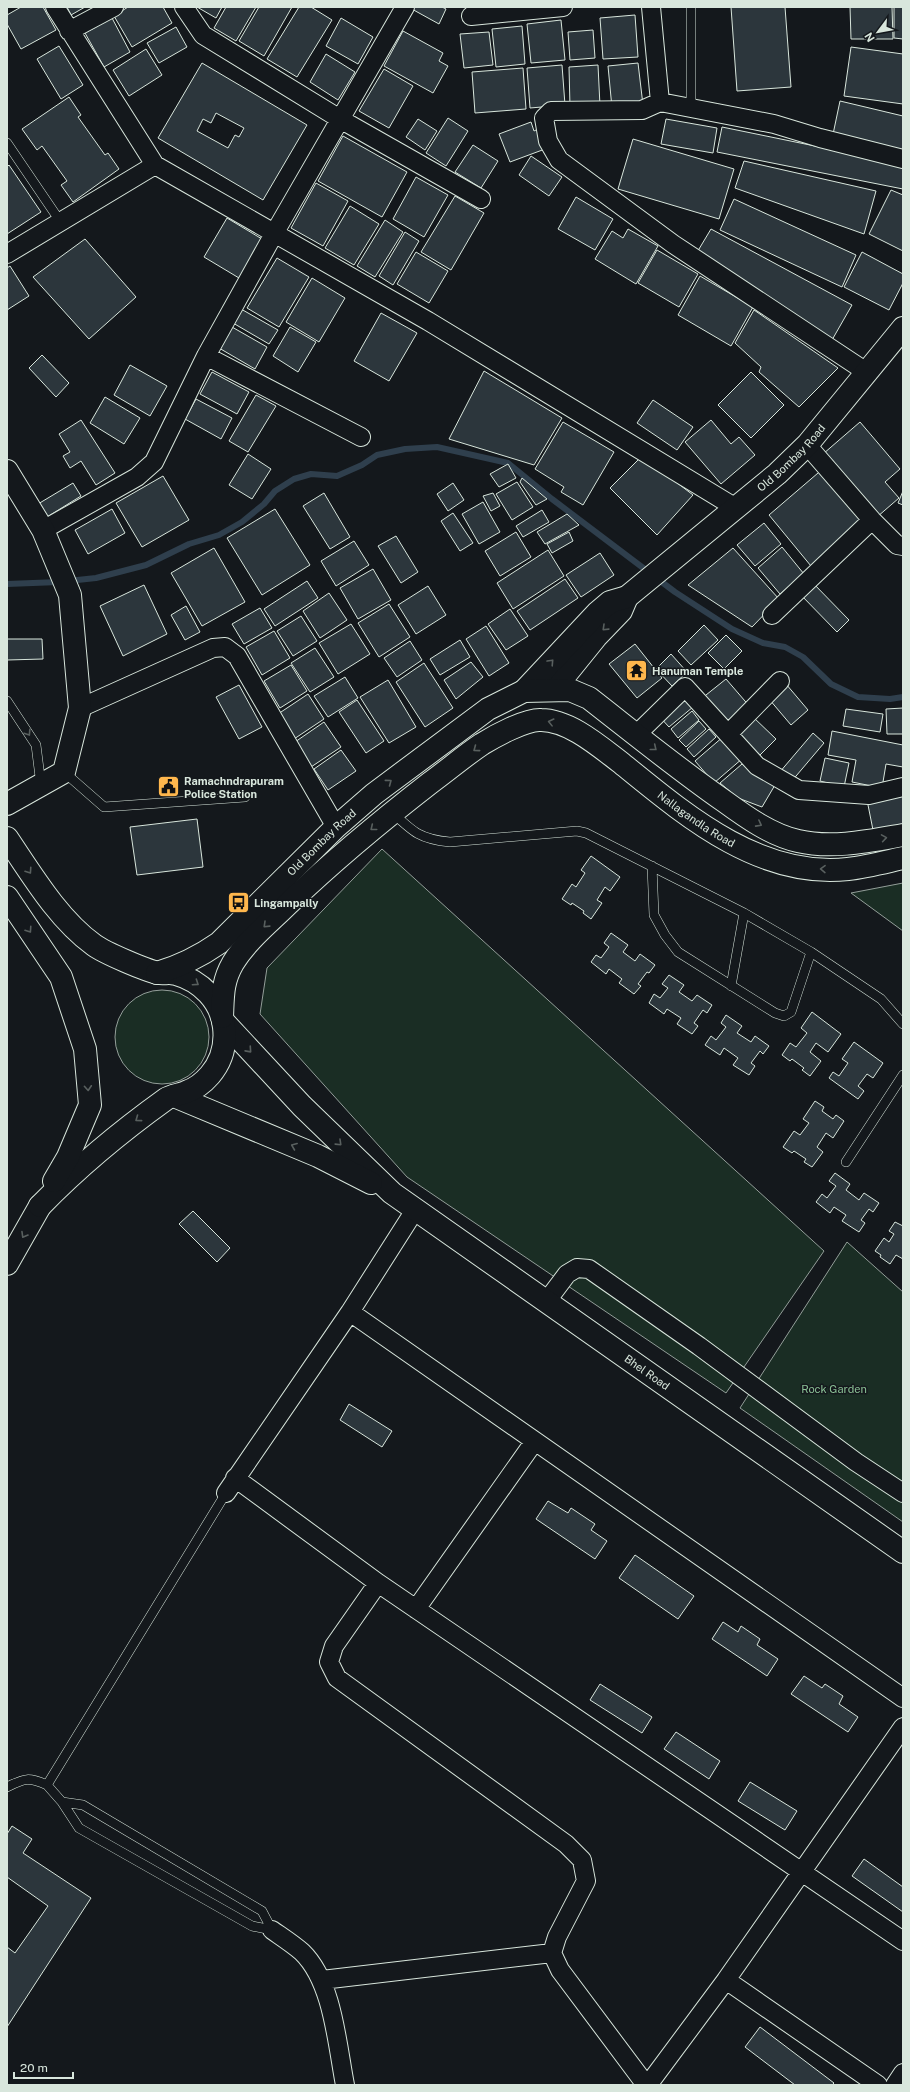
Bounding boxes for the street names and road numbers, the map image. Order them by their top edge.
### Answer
street label: Old Bombay Road [755,422,827,494]
street label: Nallagandla Road [655,789,737,849]
street label: Old Bombay Road [285,807,358,878]
street label: Bhel Road [622,1352,672,1392]

